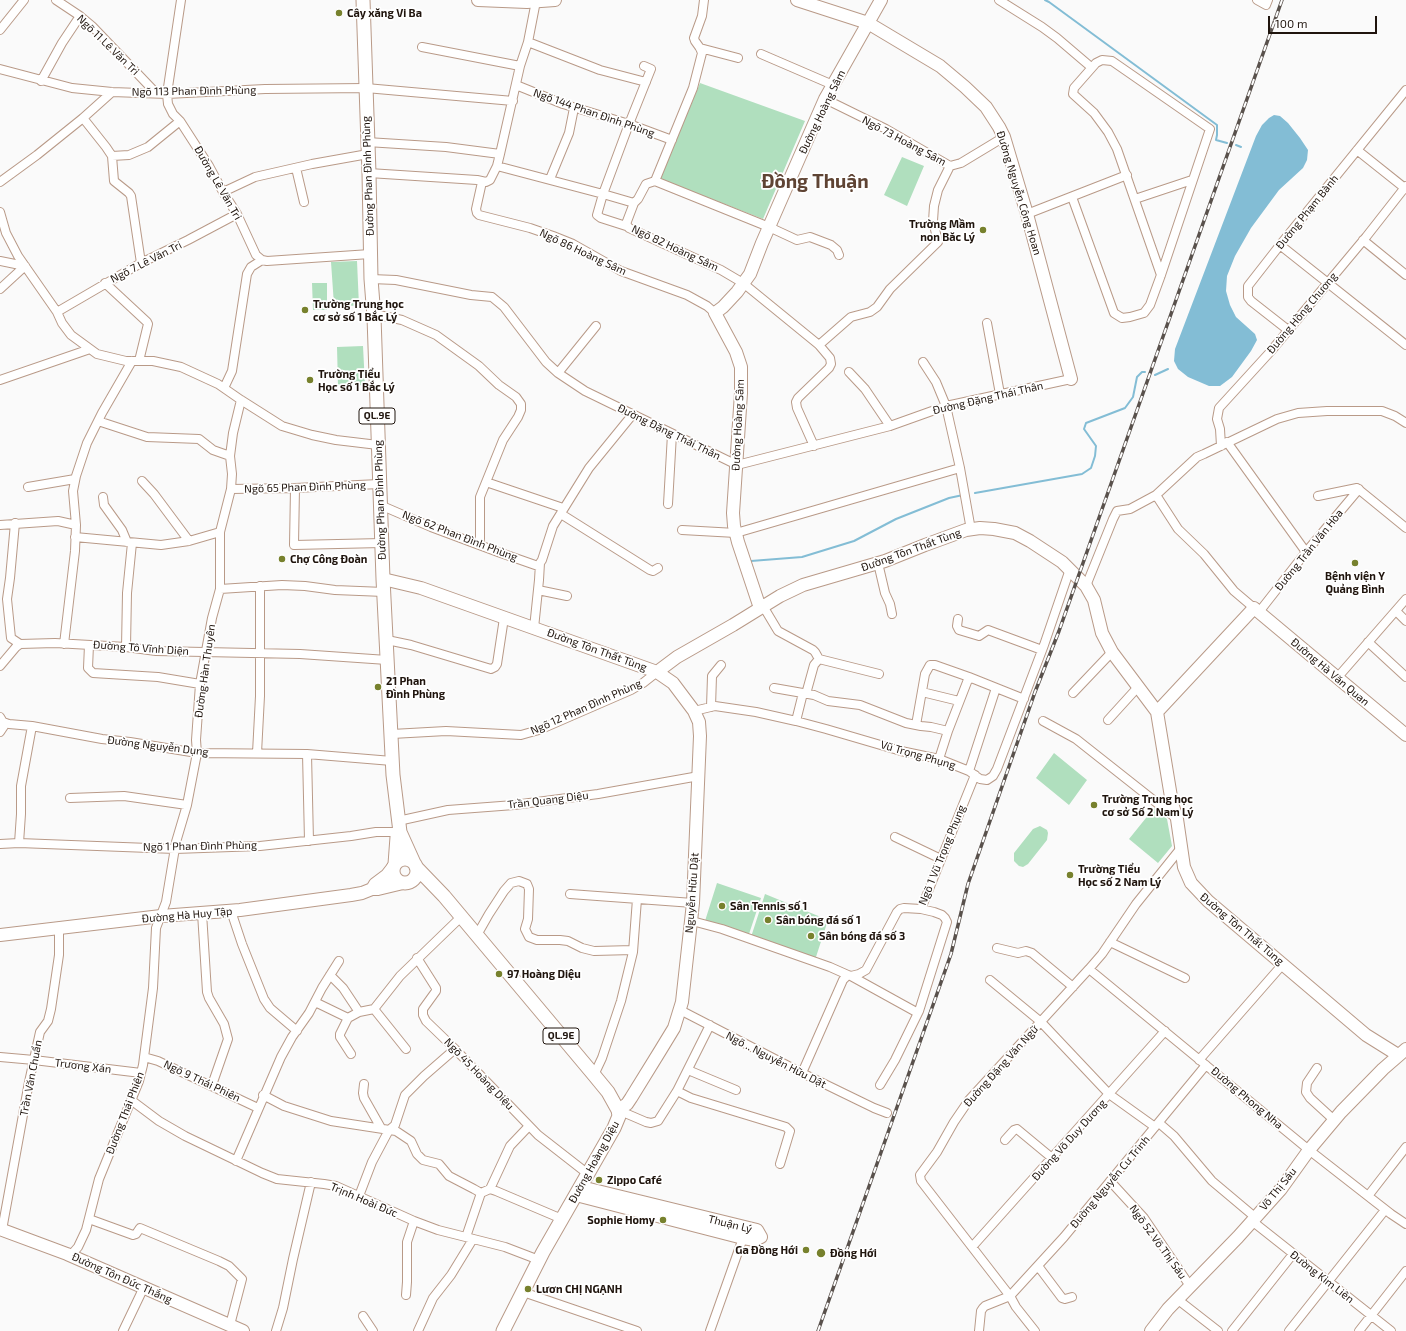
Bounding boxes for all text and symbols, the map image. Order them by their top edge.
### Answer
place label: Cây xăng Vi Ba [347,6,422,20]
marker: Cây xăng Vi Ba [334,8,344,18]
scale bar [1270,8,1379,34]
street label: Ngõ 11 Lê Văn Tri [74,12,142,78]
text: 100 m [1275,16,1307,30]
street label: Đường Hoàng Sâm [796,68,848,156]
street label: Ngõ 113 Phan Đình Phùng [132,83,256,99]
street label: Ngõ 144 Phan Đình Phùng [531,86,657,140]
street label: Ngõ 73 Hoàng Sâm [860,113,948,169]
street label: Đường Phan Đình Phùng [359,116,377,236]
street label: Đường Nguyễn Công Hoan [994,129,1044,257]
street label: Đường Lê Văn Tri [192,144,244,222]
district label: Đồng Thuận [761,171,869,193]
street label: Đường Phạm Bành [1273,172,1341,252]
place label: Trường Mầm non Băc Lý [909,217,975,243]
street label: Ngõ 82 Hoàng Sâm [629,222,721,274]
marker: Trường Mầm non Băc Lý [978,225,988,235]
street label: Ngõ 86 Hoàng Sâm [537,226,629,278]
street label: Ngõ 7 Lê Văn Tri [108,238,184,286]
street label: Đường Hồng Chương [1264,270,1340,356]
place label: Trường Trung học cơ sở số 1 Bắc Lý [313,297,404,323]
marker: Trường Trung học cơ sở số 1 Bắc Lý [300,305,310,315]
place label: Trường Tiểu Học số 1 Bắc Lý [318,367,395,393]
marker: Trường Tiểu Học số 1 Bắc Lý [305,375,315,385]
street label: Đường Hoàng Sâm [729,379,747,471]
street label: Đường Đặng Thái Thân [932,379,1044,417]
street label: Đường Đặng Thái Thân [615,401,723,463]
road number: QL.9E [359,408,395,424]
street label: Đường Phan Đình Phùng [371,440,389,560]
street label: Ngõ 65 Phan Đình Phùng [244,478,366,496]
street label: Đường Trần Văn Hòa [1272,507,1346,593]
street label: Ngõ 62 Phan Đình Phùng [401,508,519,564]
street label: Đường Tôn Thất Tùng [859,526,963,574]
place label: Chợ Công Đoàn [290,552,367,566]
marker: Chợ Công Đoàn [277,554,287,564]
marker: Bệnh viện Y Quảng Bình [1350,558,1360,568]
place label: Bệnh viện Y Quảng Bình [1325,569,1385,595]
street label: Đường Hàn Thuyên [192,623,218,719]
street label: Đường Tôn Thất Tùng [545,626,649,674]
street label: Đường Hà Văn Quan [1288,635,1372,709]
street label: Đường Tô Vĩnh Diện [93,638,189,658]
place label: 21 Phan Đình Phùng [386,674,445,700]
street label: Ngõ 12 Phan Đình Phùng [528,676,644,738]
marker: 21 Phan Đình Phùng [373,682,383,692]
street label: Đường Nguyễn Dụng [107,733,209,759]
street label: Vũ Trọng Phụng [879,738,957,772]
street label: Trần Quang Diệu [507,788,589,812]
place label: Trường Trung học cơ sở Số 2 Nam Lý [1102,792,1194,818]
marker: Trường Trung học cơ sở Số 2 Nam Lý [1089,800,1099,810]
street label: Ngõ 1 Vũ Trọng Phụng [916,803,968,907]
street label: Ngõ 1 Phan Đình Phùng [143,838,257,854]
street label: Nguyễn Hữu Dật [683,852,701,934]
place label: Trường Tiểu Học số 2 Nam Lý [1078,862,1161,888]
marker: Trường Tiểu Học số 2 Nam Lý [1065,870,1075,880]
street label: Đường Tôn Thất Tùng [1197,890,1287,968]
place label: Sân Tennis số 1 [730,899,807,913]
marker: Sân Tennis số 1 [717,901,727,911]
street label: Đường Hà Huy Tập [141,904,233,926]
place label: Sân bóng đá số 1 [776,913,861,927]
marker: Sân bóng đá số 1 [763,915,773,925]
place label: Sân bóng đá số 3 [819,929,905,943]
marker: Sân bóng đá số 3 [806,931,816,941]
place label: 97 Hoàng Diệu [507,967,581,981]
marker: 97 Hoàng Diệu [494,969,504,979]
street label: Đường Đặng Văn Ngữ [961,1022,1041,1110]
road number: QL.9E [543,1028,579,1044]
street label: Ngõ .. Nguyễn Hữu Dật [724,1029,828,1091]
street label: Ngõ 45 Hoàng Diệu [441,1035,517,1113]
street label: Trần Văn Chuẩn [17,1039,45,1117]
street label: Trương Xán [54,1056,112,1076]
street label: Ngõ 9 Thái Phiên [162,1057,242,1105]
street label: Đường Phong Nha [1208,1064,1286,1132]
street label: Đường Thái Phiên [103,1070,147,1156]
street label: Đường Võ Duy Dương [1029,1097,1109,1183]
street label: Đường Hoàng Diệu [566,1119,622,1205]
street label: Đường Nguyễn Cư Trinh [1067,1133,1153,1231]
street label: Võ Thị Sáu [1257,1165,1299,1213]
place label: Zippo Café [607,1173,662,1187]
marker: Zippo Café [594,1175,604,1185]
street label: Trịnh Hoài Đức [328,1180,400,1220]
street label: Ngõ 52 Võ Thị Sáu [1127,1202,1189,1282]
street label: Thuận Lý [707,1212,753,1236]
place label: Sophie Homy [587,1213,655,1227]
marker: Sophie Homy [658,1215,668,1225]
place label: Ga Đồng Hới [735,1243,798,1257]
marker: Ga Đồng Hới [801,1245,811,1255]
place label: Đồng Hới [830,1246,877,1260]
marker: Đồng Hới [815,1247,827,1259]
street label: Đường Kim Liên [1287,1248,1357,1306]
street label: Đường Tôn Đức Thắng [70,1250,174,1306]
place label: Lươn CHỊ NGẠNH [536,1282,622,1296]
marker: Lươn CHỊ NGẠNH [523,1284,533,1294]

